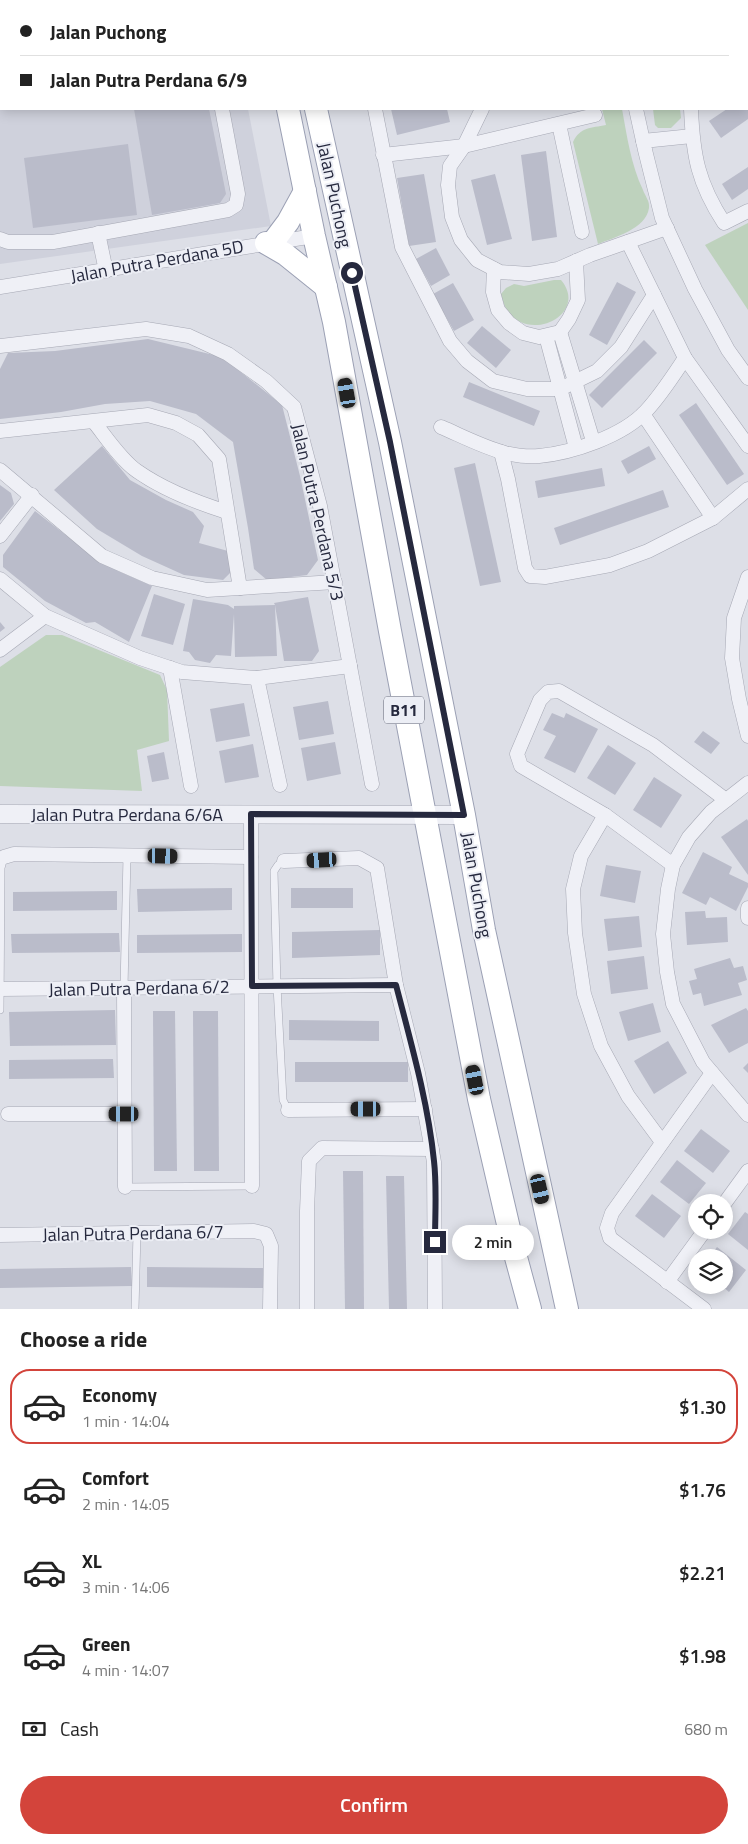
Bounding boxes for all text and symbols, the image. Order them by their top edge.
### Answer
text: Jalan Puchong [50,17,166,46]
text: Jalan Putra Perdana 6/9 [50,65,247,94]
street label: Jalan Puchong [311,140,359,250]
street label: Jalan Putra Perdana 5D [68,232,246,290]
route start [341,262,363,284]
car [337,377,356,409]
street label: Jalan Putra Perdana 5/3 [284,421,352,603]
road number: B11 [384,696,424,724]
street label: Jalan Putra Perdana 6/6A [31,801,223,828]
street label: Jalan Puchong [454,830,500,940]
car [147,848,178,864]
car [306,852,337,868]
street label: Jalan Putra Perdana 6/2 [48,973,230,1003]
car [464,1064,485,1096]
car [351,1102,381,1117]
car [109,1107,139,1122]
car [529,1173,550,1205]
map controls [688,1194,733,1294]
button: locate [688,1194,733,1239]
street label: Jalan Putra Perdana 6/7 [42,1218,224,1248]
callout: 2 min [452,1224,535,1260]
text: 2 min [474,1230,512,1254]
route end [424,1231,446,1253]
button: layers [688,1249,733,1294]
text: Choose a ride [20,1322,147,1356]
text: Economy [82,1380,157,1409]
icon: car [22,1384,67,1429]
text: $1.30 [679,1392,726,1421]
text: 1 min · 14:04 [82,1409,170,1433]
text: Comfort [82,1463,149,1492]
icon: car [22,1467,67,1512]
text: $1.76 [679,1475,726,1504]
text: 2 min · 14:05 [82,1492,170,1516]
text: XL [82,1546,102,1575]
icon: car [22,1550,67,1595]
text: $2.21 [679,1558,726,1587]
text: 3 min · 14:06 [82,1575,170,1599]
text: Green [82,1629,131,1658]
icon: car [22,1633,67,1678]
text: $1.98 [679,1641,726,1670]
text: 4 min · 14:07 [82,1658,170,1682]
text: Cash [60,1714,99,1743]
icon: cash [20,1715,48,1743]
text: 680 m [684,1717,728,1741]
button: Confirm [20,1776,728,1834]

